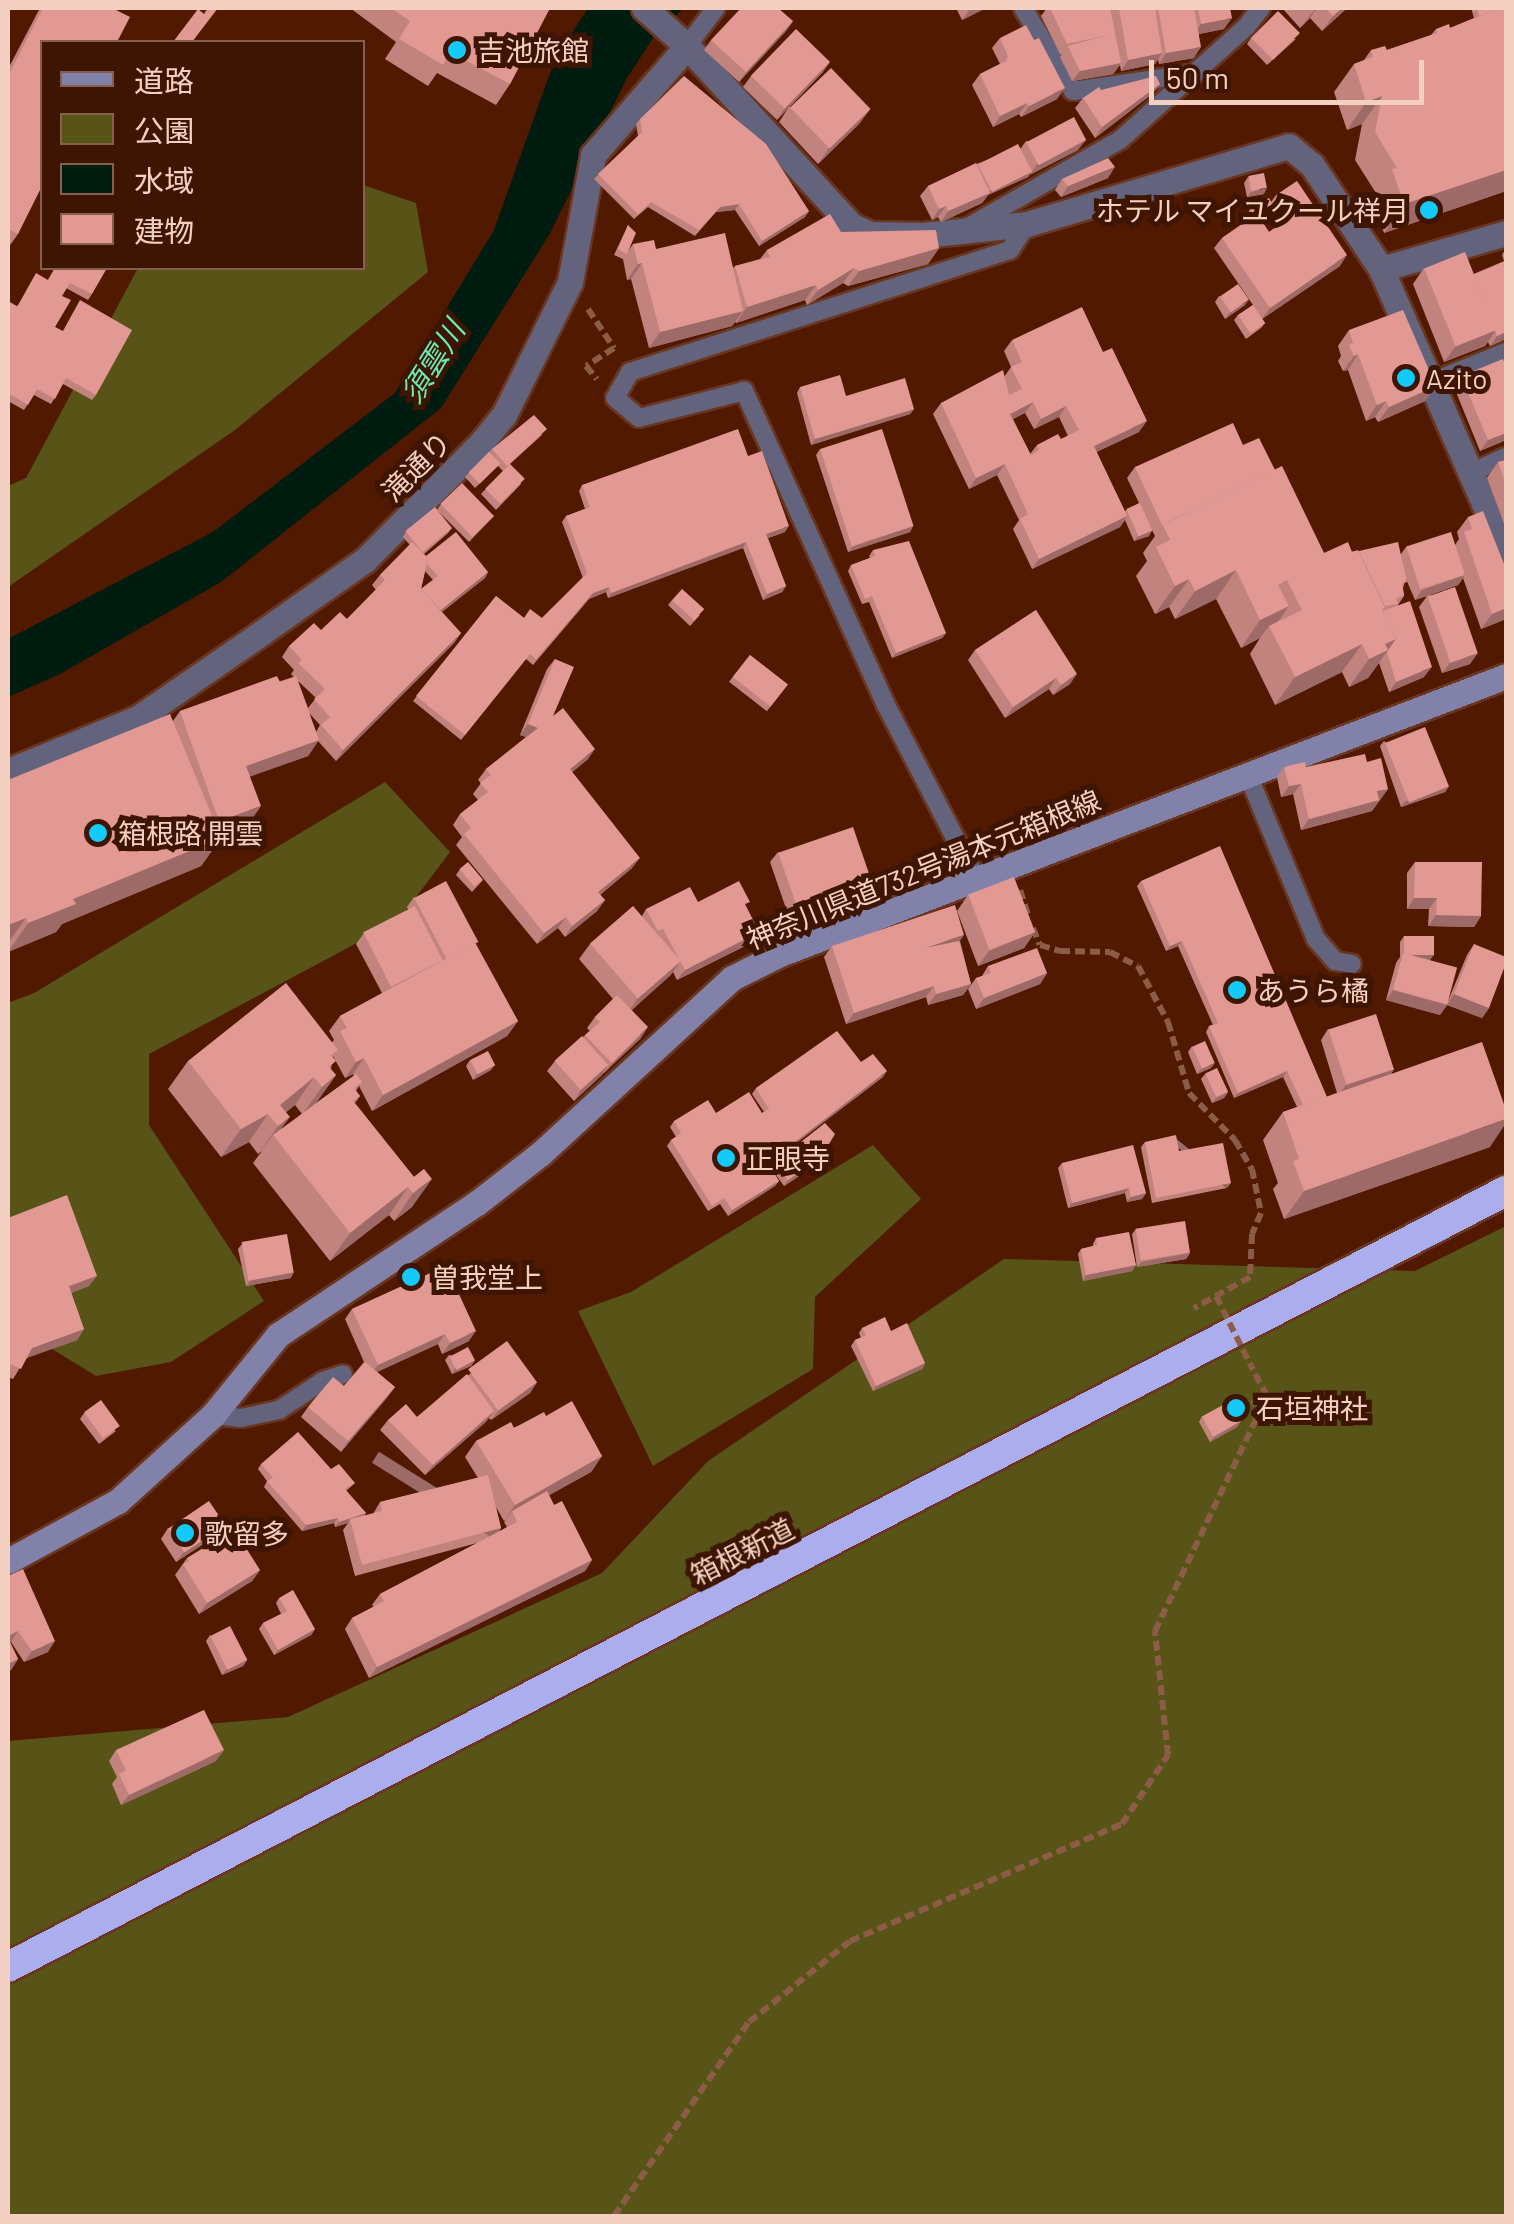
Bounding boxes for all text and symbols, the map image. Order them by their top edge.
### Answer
place label: 吉池旅館 [477,33,589,67]
marker: 吉池旅館 [446,39,468,61]
legend [40,40,365,270]
scale bar [1154,40,1429,102]
text: 50 m [1166,59,1229,95]
text: 道路 [134,62,194,98]
text: 公園 [134,112,194,148]
text: 水域 [134,162,194,198]
place label: ホテル マイユクール祥月 [1095,193,1409,227]
marker: ホテル マイユクール祥月 [1418,199,1440,221]
text: 建物 [134,212,194,248]
water label: 須雲川 [393,313,471,409]
place label: Azito [1426,361,1488,395]
marker: Azito [1395,367,1417,389]
street label: 滝通り [374,424,458,508]
street label: 神奈川県道732号湯本元箱根線 [741,782,1105,956]
place label: 箱根路 開雲 [118,816,264,850]
marker: 箱根路 開雲 [87,822,109,844]
place label: あうら橘 [1257,973,1369,1007]
marker: あうら橘 [1226,979,1248,1001]
place label: 正眼寺 [746,1141,830,1175]
marker: 正眼寺 [715,1147,737,1169]
place label: 曽我堂上 [431,1260,543,1294]
marker: 曽我堂上 [400,1266,422,1288]
place label: 石垣神社 [1256,1391,1368,1425]
marker: 石垣神社 [1225,1397,1247,1419]
street label: 箱根新道 [684,1511,800,1591]
place label: 歌留多 [205,1516,289,1550]
marker: 歌留多 [174,1522,196,1544]

